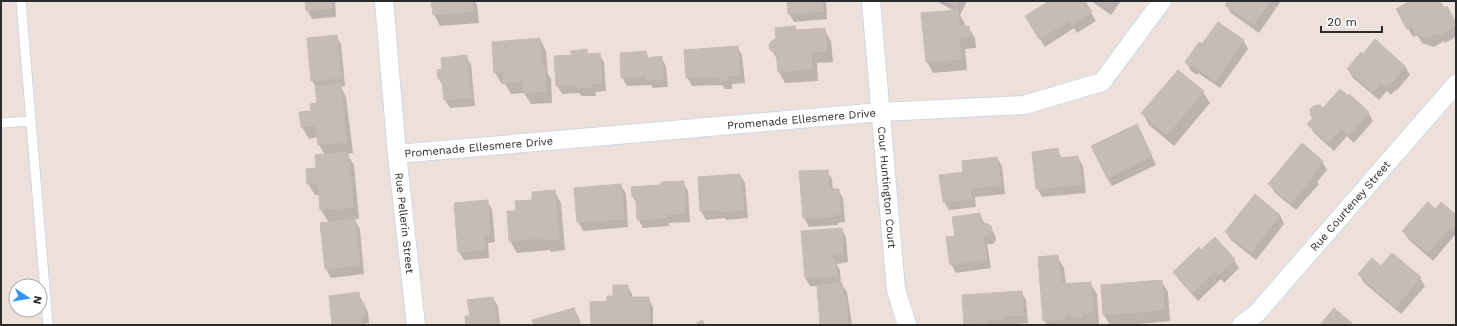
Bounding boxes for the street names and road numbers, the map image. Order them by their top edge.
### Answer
street label: Promenade Ellesmere Drive [727,106,876,132]
street label: Cour Huntington Court [875,126,898,249]
street label: Promenade Ellesmere Drive [404,134,554,160]
street label: Rue Courteney Street [1308,158,1394,254]
street label: Rue Pellerin Street [392,172,416,275]

